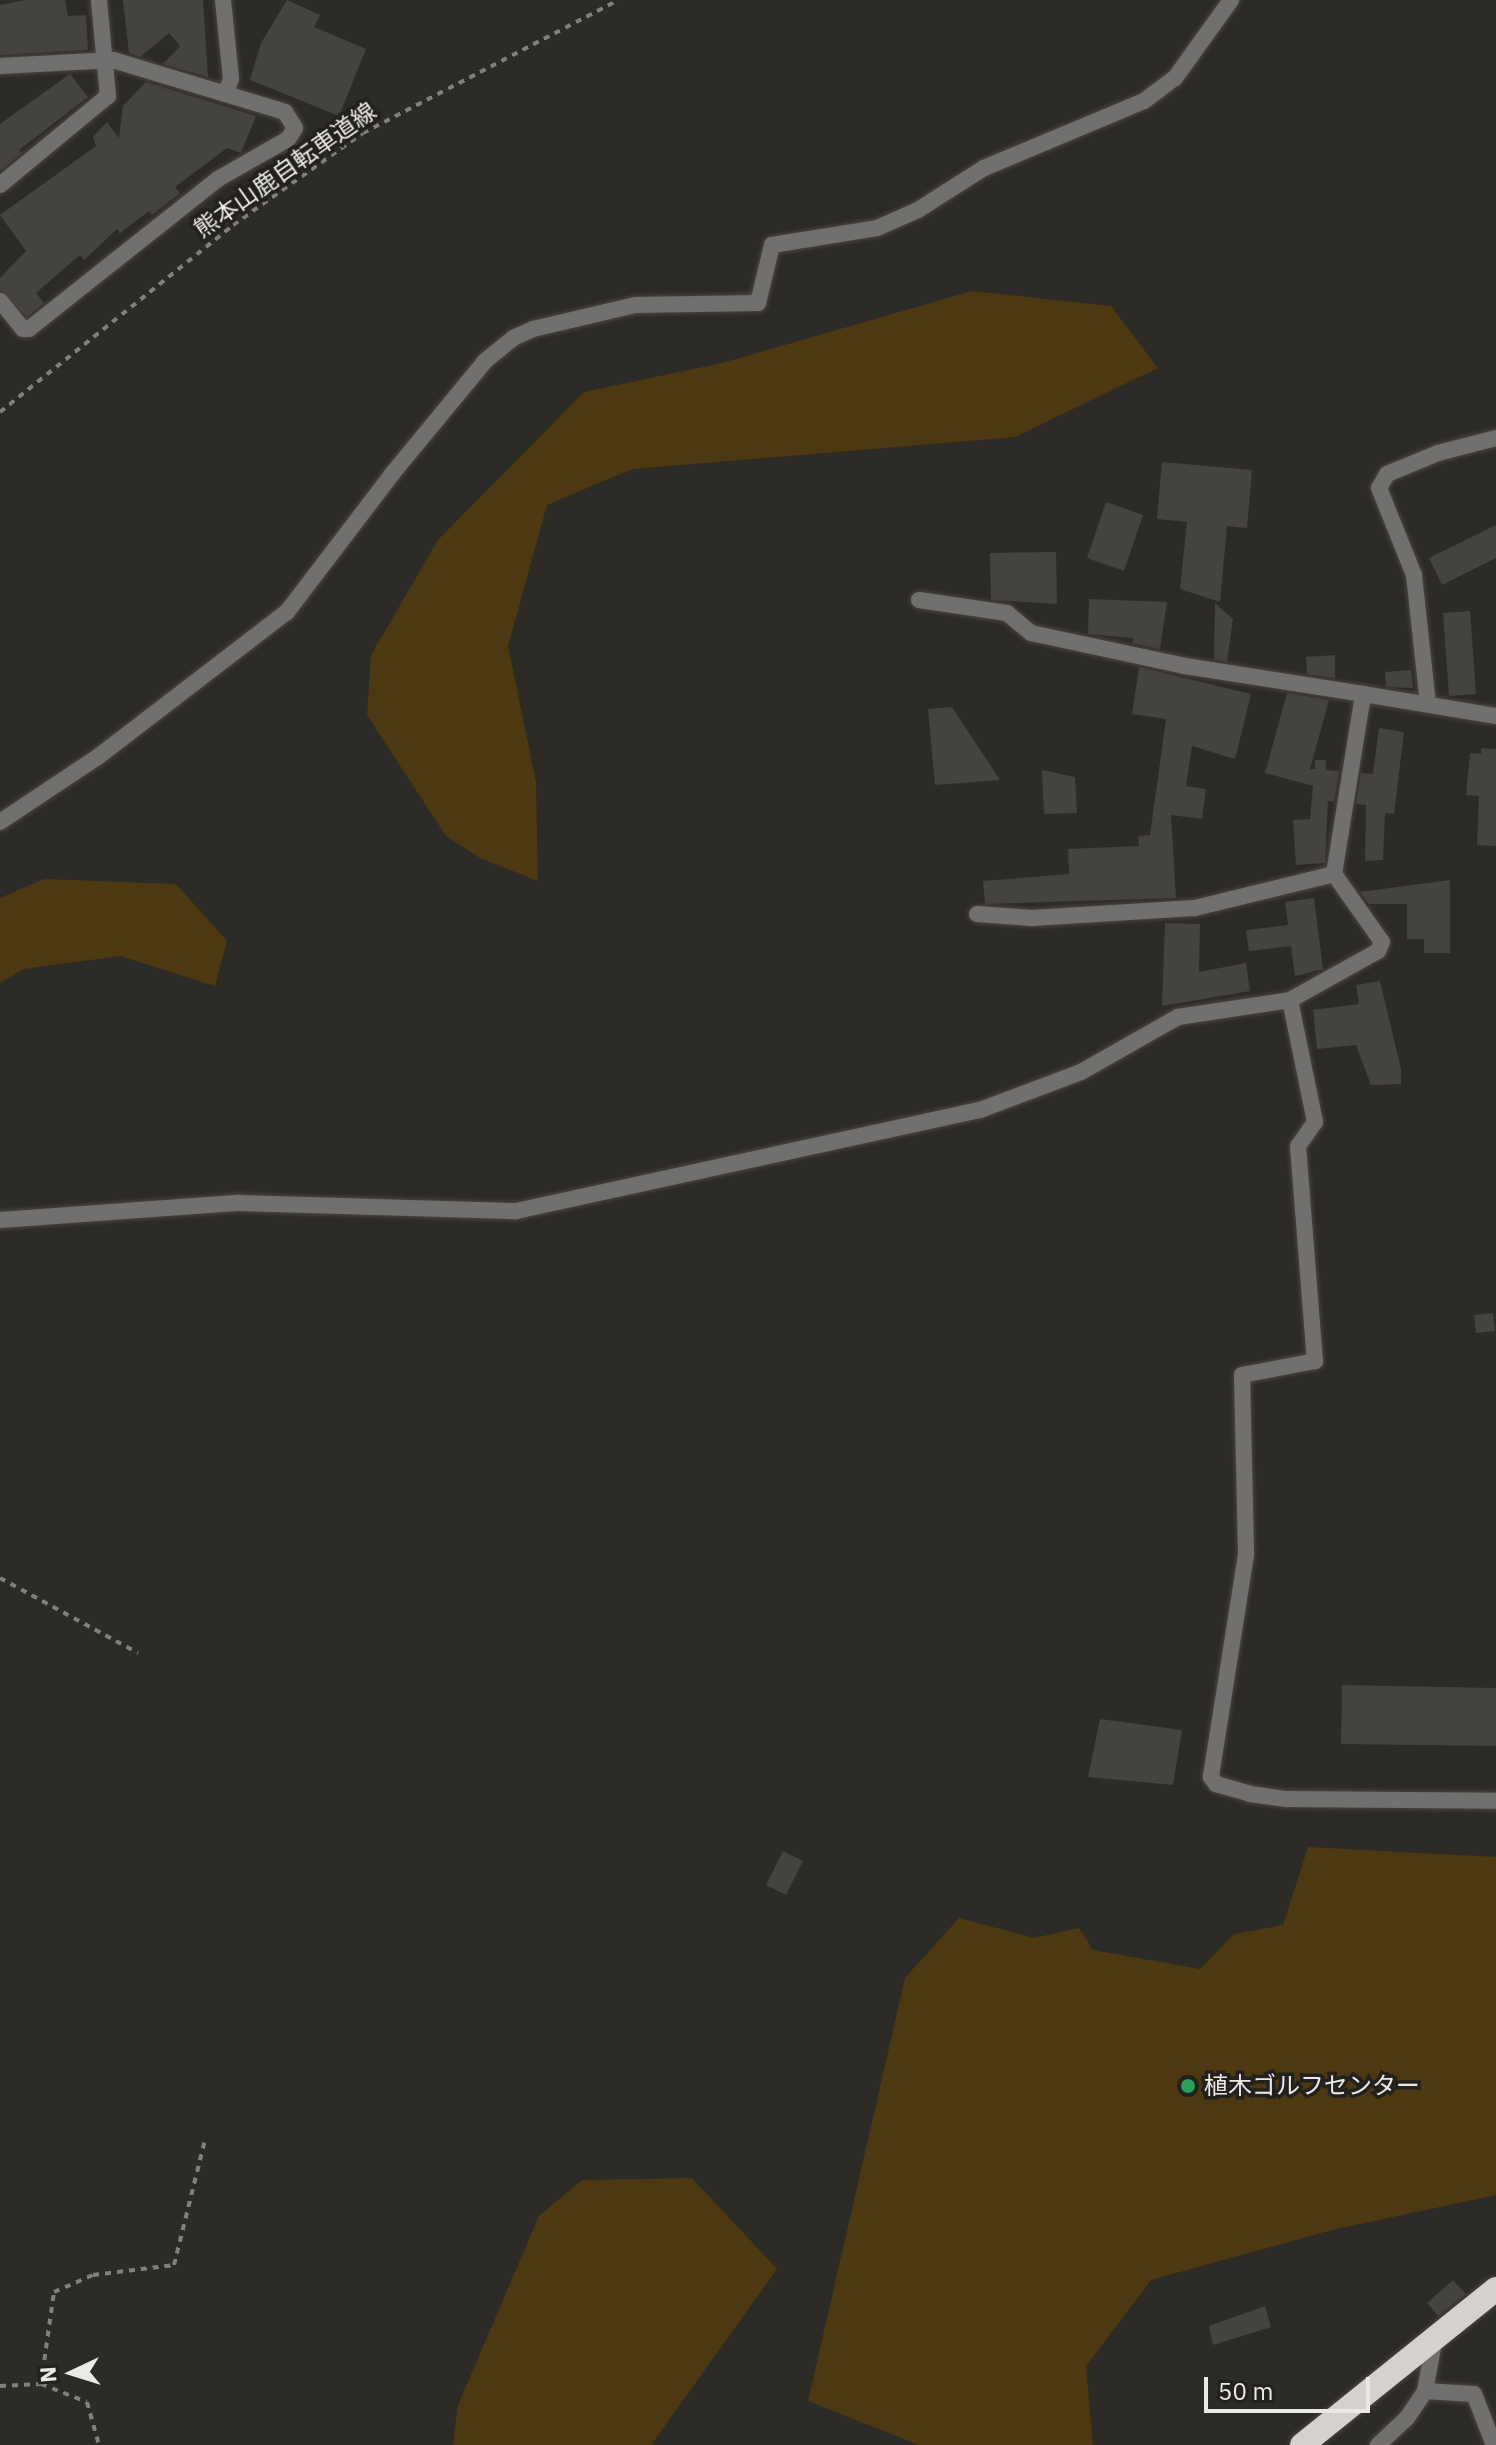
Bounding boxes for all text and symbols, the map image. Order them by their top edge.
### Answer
street label: 熊本山鹿自転車道線 [188,96,382,244]
place label: 植木ゴルフセンター [1204,2072,1420,2100]
marker: 植木ゴルフセンター [1179,2077,1197,2095]
north arrow [32,2333,112,2413]
scale bar [1208,2361,1374,2411]
text: N [33,2366,63,2384]
text: 50 m [1218,2375,1273,2407]

